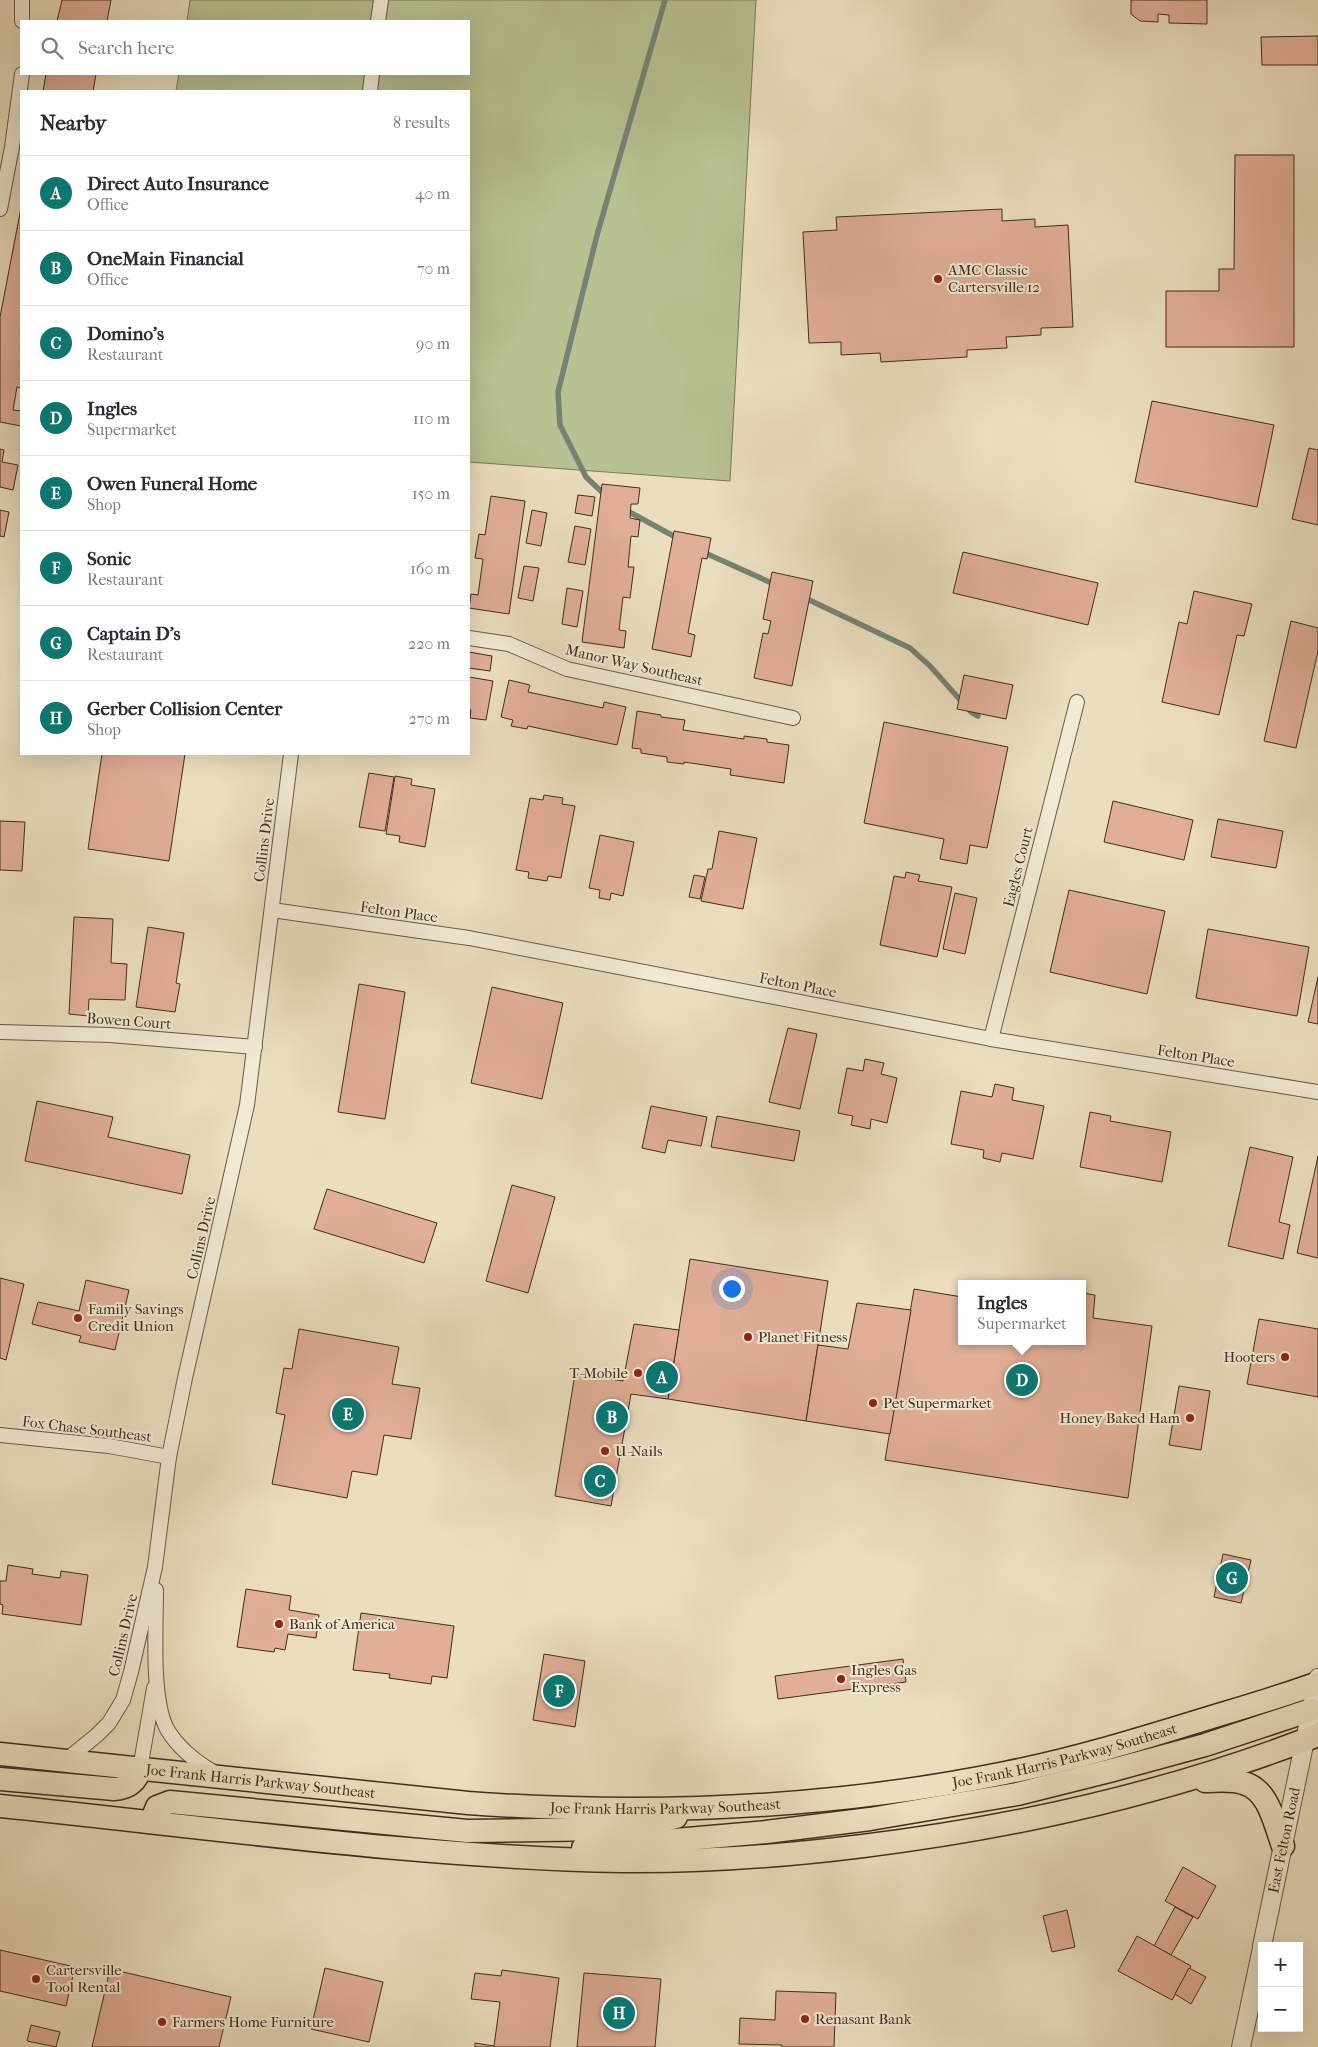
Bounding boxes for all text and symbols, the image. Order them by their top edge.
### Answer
search box [20,20,470,75]
icon: search [38,34,66,62]
text: Search here [78,37,174,59]
text: Nearby [40,111,106,135]
text: 8 results [393,113,450,132]
text: Direct Auto Insurance [87,173,269,195]
text: A [51,184,61,203]
text: 40 m [415,184,450,203]
text: Office [87,195,129,214]
text: OneMain Financial [87,248,244,270]
text: B [51,259,61,278]
text: 70 m [417,259,450,278]
place label: AMC Classic Cartersville 12 [947,261,1040,296]
text: Office [87,270,129,289]
marker: AMC Classic Cartersville 12 [932,273,944,285]
text: Domino's [87,323,164,345]
text: C [51,334,61,353]
text: 90 m [416,334,450,353]
text: Restaurant [87,345,163,364]
text: Ingles [87,398,137,420]
text: D [50,409,62,428]
text: 110 m [413,409,450,428]
text: Supermarket [87,420,177,439]
text: Owen Funeral Home [87,473,257,495]
text: E [51,484,61,503]
text: 150 m [412,484,450,503]
text: Shop [87,495,121,514]
text: Sonic [87,548,131,570]
text: F [52,559,60,578]
text: 160 m [410,559,450,578]
text: Restaurant [87,570,163,589]
text: Captain D's [87,623,181,645]
text: G [50,634,62,653]
text: 220 m [408,634,450,653]
street label: Manor Way Southeast [563,640,705,690]
text: Restaurant [87,645,163,664]
text: Gerber Collision Center [87,698,282,720]
text: H [50,709,62,728]
text: 270 m [409,709,450,728]
text: Shop [87,720,121,739]
street label: Collins Drive [250,796,278,883]
street label: Eagles Court [999,824,1037,909]
street label: Felton Place [359,898,440,926]
street label: Felton Place [758,969,839,1001]
street label: Bowen Court [86,1009,173,1033]
street label: Felton Place [1156,1041,1237,1071]
street label: Collins Drive [183,1194,219,1281]
your location [719,1276,745,1302]
popup [958,1280,1086,1345]
text: Ingles [977,1292,1027,1314]
place label: Family Savings Credit Union [88,1300,184,1335]
marker: Family Savings Credit Union [72,1312,84,1324]
text: Supermarket [977,1314,1067,1333]
place label: Planet Fitness [758,1328,848,1346]
marker: Planet Fitness [742,1331,754,1343]
place label: Hooters [1223,1348,1275,1366]
marker: Hooters [1279,1351,1291,1363]
pin: A [646,1358,678,1396]
pin: D [1006,1361,1038,1399]
place label: T-Mobile [569,1364,629,1382]
marker: T-Mobile [632,1367,644,1379]
place label: Pet Supermarket [883,1394,992,1412]
pin: E [332,1395,364,1433]
marker: Pet Supermarket [867,1397,879,1409]
pin: B [596,1398,628,1436]
place label: Honey Baked Ham [1060,1409,1181,1427]
street label: Fox Chase Southeast [21,1412,154,1446]
marker: Honey Baked Ham [1184,1412,1196,1424]
place label: U-Nails [615,1442,663,1460]
marker: U-Nails [599,1445,611,1457]
pin: C [584,1462,616,1500]
pin: G [1216,1559,1248,1597]
street label: Collins Drive [105,1591,141,1678]
place label: Bank of America [289,1615,396,1633]
marker: Bank of America [273,1618,285,1630]
place label: Ingles Gas Express [851,1661,917,1696]
pin: F [543,1672,575,1710]
marker: Ingles Gas Express [835,1673,847,1685]
street label: Joe Frank Harris Parkway Southeast [950,1719,1180,1792]
street label: Joe Frank Harris Parkway Southeast [144,1760,377,1802]
street label: East Felton Road [1264,1785,1304,1895]
street label: Joe Frank Harris Parkway Southeast [549,1795,782,1818]
map controls [1258,1942,1303,2032]
button: + [1258,1942,1303,1987]
place label: Cartersville Tool Rental [46,1961,122,1996]
marker: Cartersville Tool Rental [30,1973,42,1985]
button: − [1258,1987,1303,2032]
pin: H [603,1994,635,2032]
place label: Renasant Bank [815,2010,912,2028]
place label: Farmers Home Furniture [172,2013,335,2031]
marker: Renasant Bank [799,2013,811,2025]
marker: Farmers Home Furniture [156,2016,168,2028]

